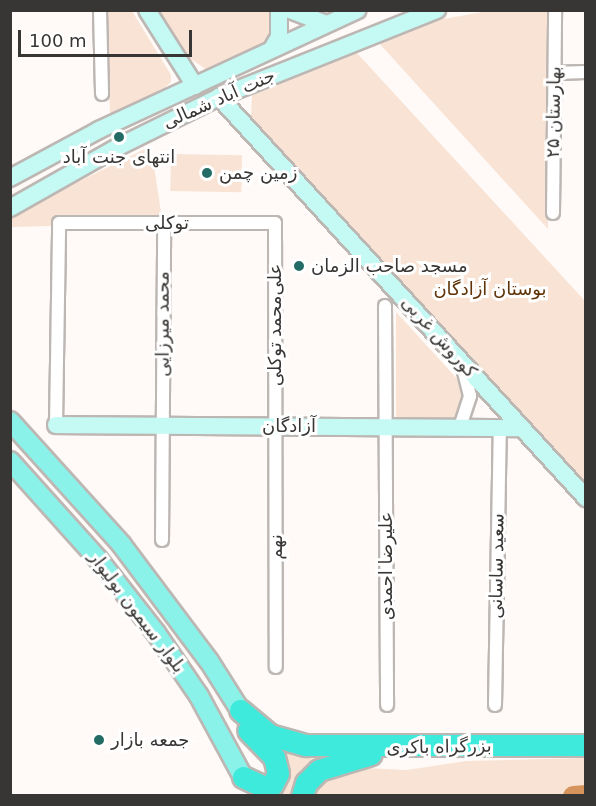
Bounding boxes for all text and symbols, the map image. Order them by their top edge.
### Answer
scale bar [21,18,195,56]
text: 100 m [29,30,87,51]
street label: جنت آباد شمالی [159,65,279,133]
street label: بهارستان ۲۵ [542,66,566,158]
marker: انتهای جنت آباد [112,130,126,144]
place label: انتهای جنت آباد [63,146,175,168]
place label: زمین چمن [219,162,297,184]
marker: زمین چمن [200,166,214,180]
street label: توکلی [145,212,189,234]
place label: مسجد صاحب الزمان [311,255,468,277]
marker: مسجد صاحب الزمان [292,259,306,273]
street label: علی‌محمد توکلی [264,264,286,386]
street label: محمد میرزایی [152,271,174,377]
park label: بوستان آزادگان [433,278,547,300]
street label: کوروش غربی [397,292,481,382]
street label: آزادگان [262,415,316,437]
street label: علیرضا احمدی [375,512,397,620]
street label: سعید ساسانی [485,513,509,619]
street label: نهم [265,534,287,560]
street label: بلوار سیمون بولیوار [84,547,190,677]
place label: جمعه بازار [111,729,189,751]
marker: جمعه بازار [92,733,106,747]
street label: بزرگراه باکری [386,735,492,759]

